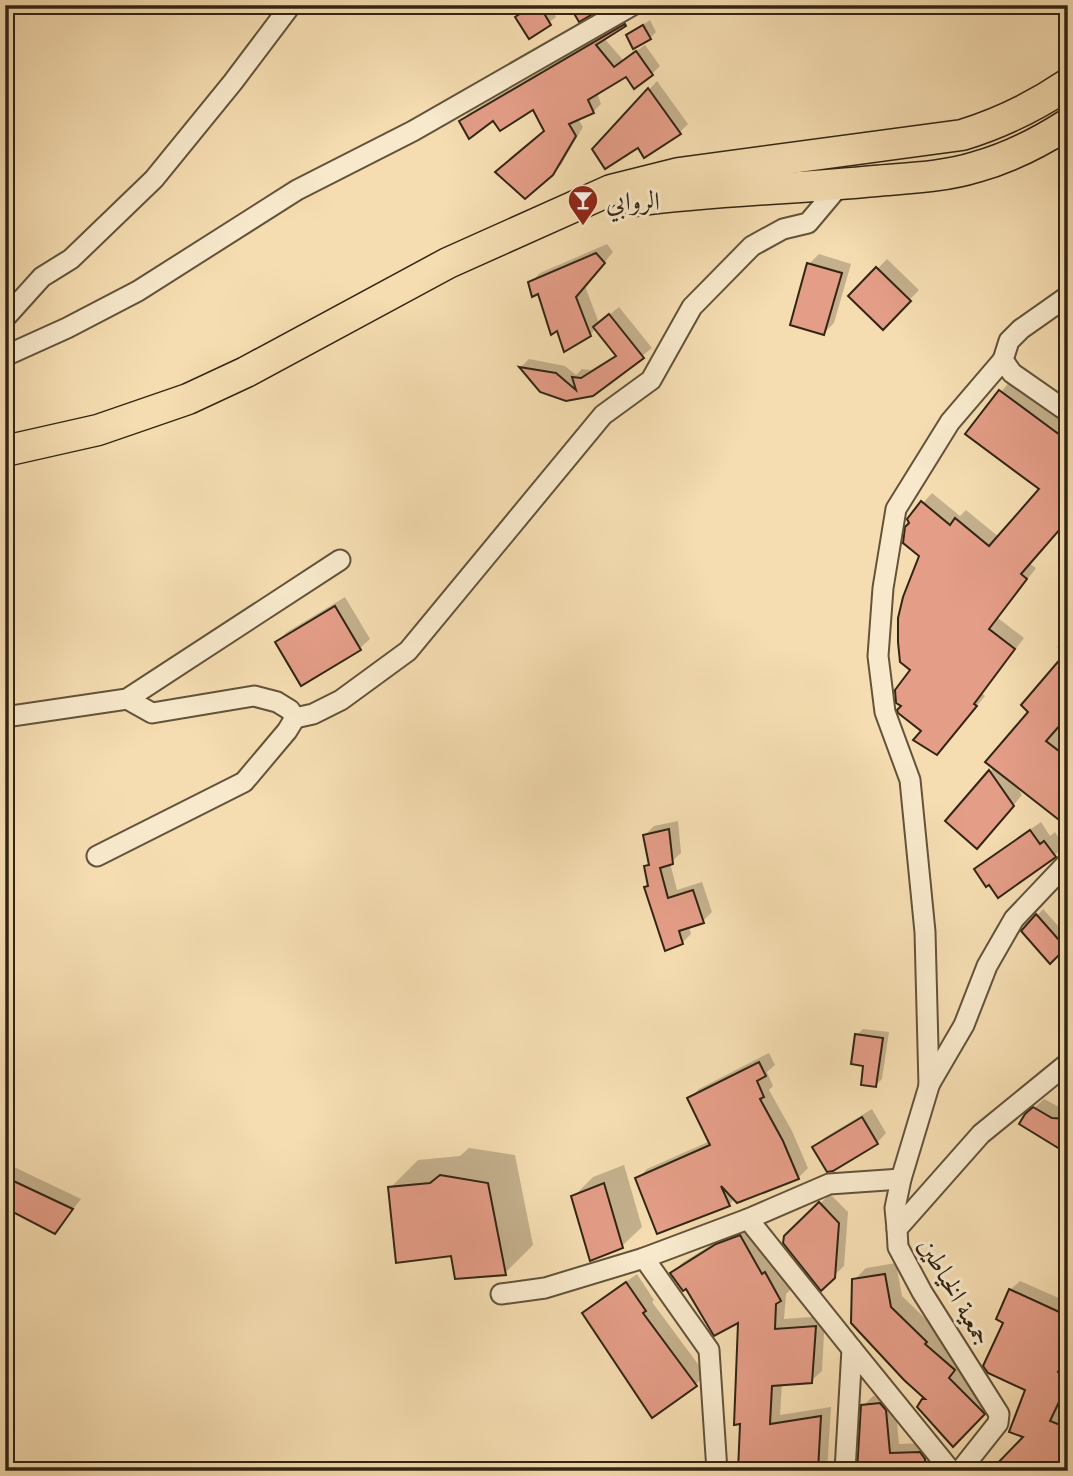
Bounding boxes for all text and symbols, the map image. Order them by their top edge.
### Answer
place label: الروابي [606,181,660,223]
bar icon: الروابي [566,183,600,227]
street label: جمعية الخياطين [909,1230,1003,1352]

